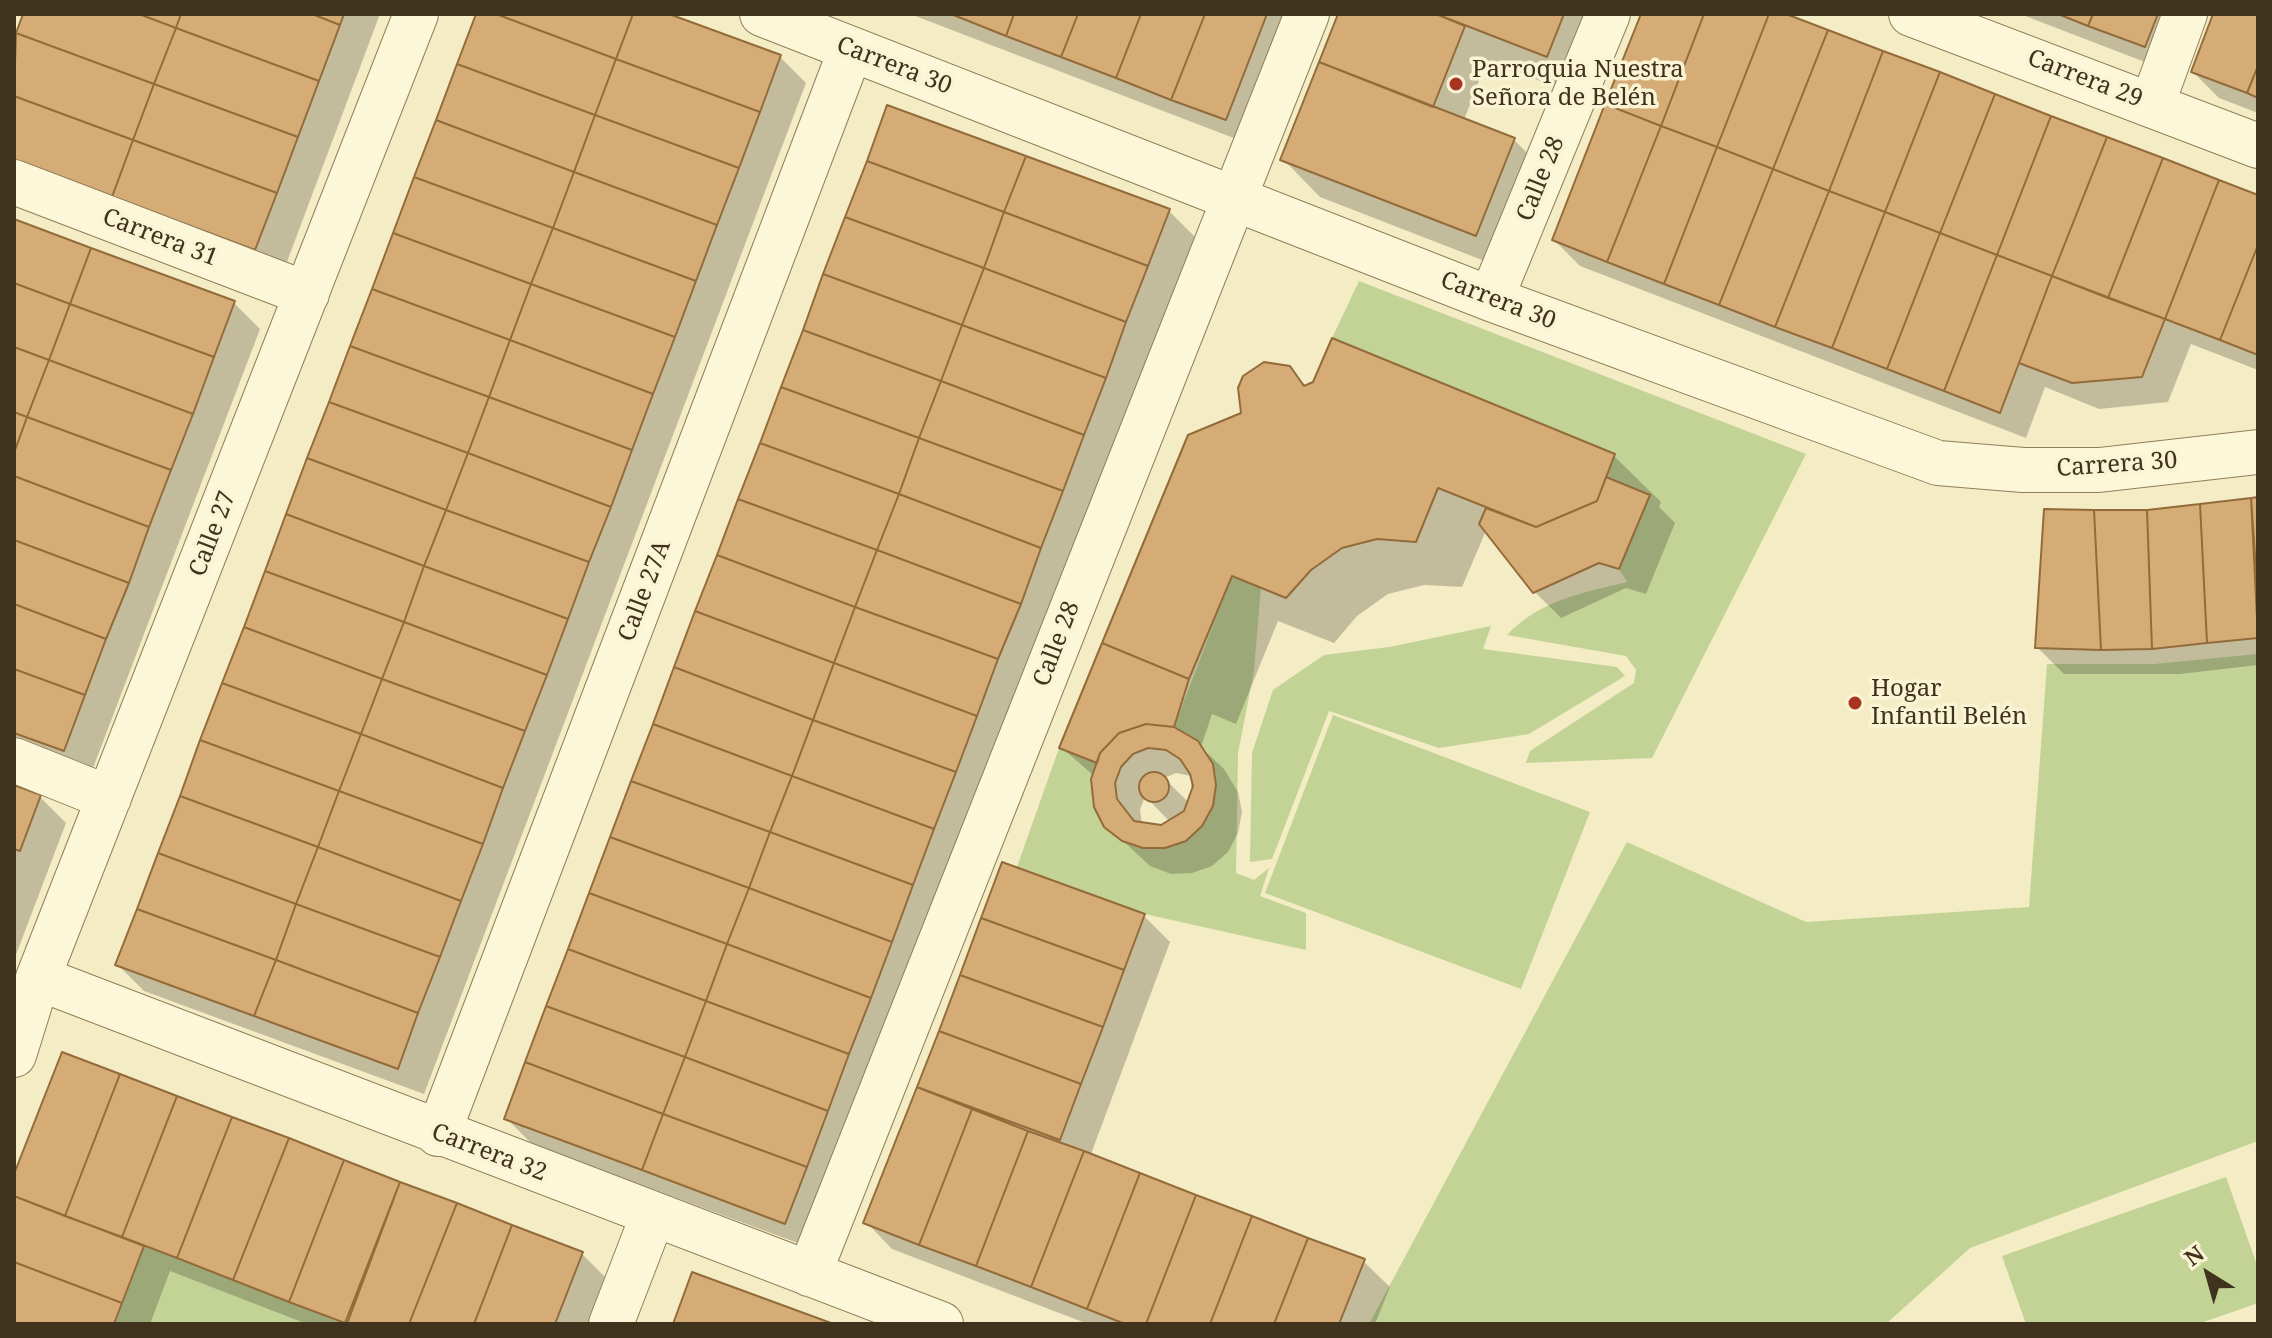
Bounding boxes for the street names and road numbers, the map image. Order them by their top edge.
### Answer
street label: Carrera 30 [832,31,956,101]
street label: Carrera 29 [2023,44,2147,114]
street label: Calle 28 [1511,132,1571,226]
street label: Carrera 31 [98,203,222,273]
street label: Carrera 30 [1436,266,1560,336]
street label: Carrera 30 [2056,446,2178,484]
street label: Calle 27 [184,487,242,581]
street label: Calle 27A [613,536,677,646]
street label: Calle 28 [1028,597,1086,691]
street label: Carrera 32 [427,1118,551,1188]

